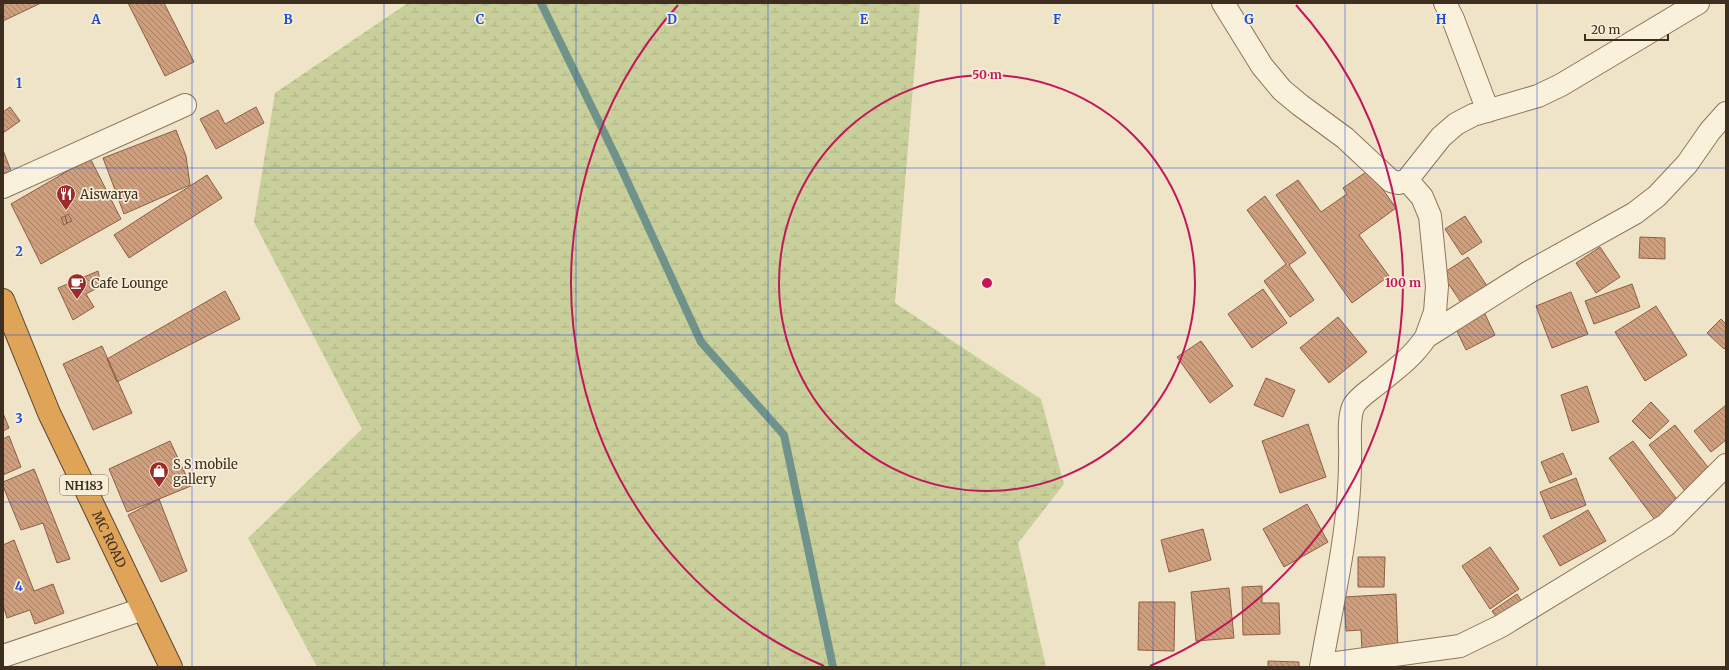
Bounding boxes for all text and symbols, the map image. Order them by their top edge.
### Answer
text: A [90,11,101,28]
text: B [283,11,293,28]
text: C [476,11,485,28]
text: D [667,11,677,28]
text: E [860,11,869,28]
text: F [1053,11,1061,28]
text: G [1244,11,1254,28]
text: H [1436,11,1447,28]
scale bar [1585,16,1668,42]
text: 20 m [1591,22,1620,37]
text: 50 m [972,67,1002,82]
text: 1 [16,75,22,92]
restaurant icon: Aiswarya [55,183,77,211]
place label: Aiswarya [79,186,138,203]
text: 2 [15,243,23,260]
cafe icon: Cafe Lounge [66,272,88,300]
place label: Cafe Lounge [91,275,168,292]
text: 100 m [1385,275,1421,290]
centre of rings [980,276,994,290]
text: 3 [15,410,23,427]
place label: S S mobile gallery [173,456,238,488]
shop icon: S S mobile gallery [148,460,170,488]
road number: NH183 [60,475,108,495]
street label: MC ROAD [89,508,131,571]
text: 4 [15,578,24,595]

